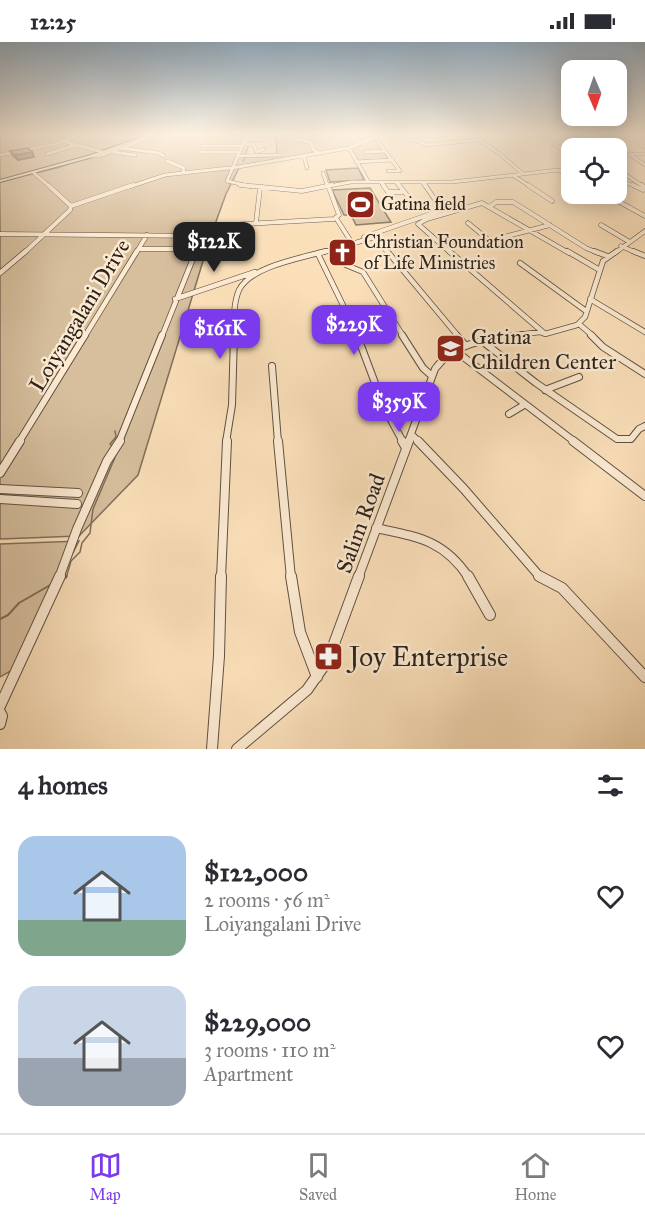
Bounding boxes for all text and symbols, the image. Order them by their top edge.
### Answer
text: 12:25 [30,8,76,35]
north arrow [561,60,627,126]
map controls [561,60,627,204]
button: locate [561,138,627,204]
sports icon: Gatina field [344,188,376,220]
place label: Gatina field [381,193,466,215]
pin: $122K [172,222,256,273]
text: $122K [187,229,241,253]
place label: Christian Foundation of Life Ministries [364,231,524,274]
street label: Loiyangalani Drive [23,234,136,396]
church icon: Christian Foundation of Life Ministries [327,236,359,268]
pin: $229K [312,305,396,356]
pin: $161K [178,309,262,360]
text: $229K [326,312,382,336]
text: $161K [194,316,246,340]
place label: Gatina Children Center [471,323,617,375]
school or university icon: Gatina Children Center [434,333,466,365]
pin: $359K [357,382,441,433]
text: $359K [372,389,426,413]
street label: Salim Road [330,470,391,577]
place label: Joy Enterprise [346,640,508,673]
pharmacy icon: Joy Enterprise [312,641,344,673]
text: 4 homes [18,769,108,801]
icon: filters [594,769,627,802]
text: $122,000 [204,856,308,888]
icon: home [66,860,138,932]
icon: heart [594,880,627,913]
text: 2 rooms · 56 m² [204,888,330,912]
text: Loiyangalani Drive [204,912,361,936]
text: $229,000 [204,1006,311,1038]
icon: home [66,1010,138,1082]
icon: heart [594,1030,627,1063]
text: 3 rooms · 110 m² [204,1038,335,1062]
text: Apartment [204,1062,293,1086]
tab: Map [89,1149,122,1204]
tab: Saved [299,1149,337,1204]
tab: Home [514,1149,556,1204]

